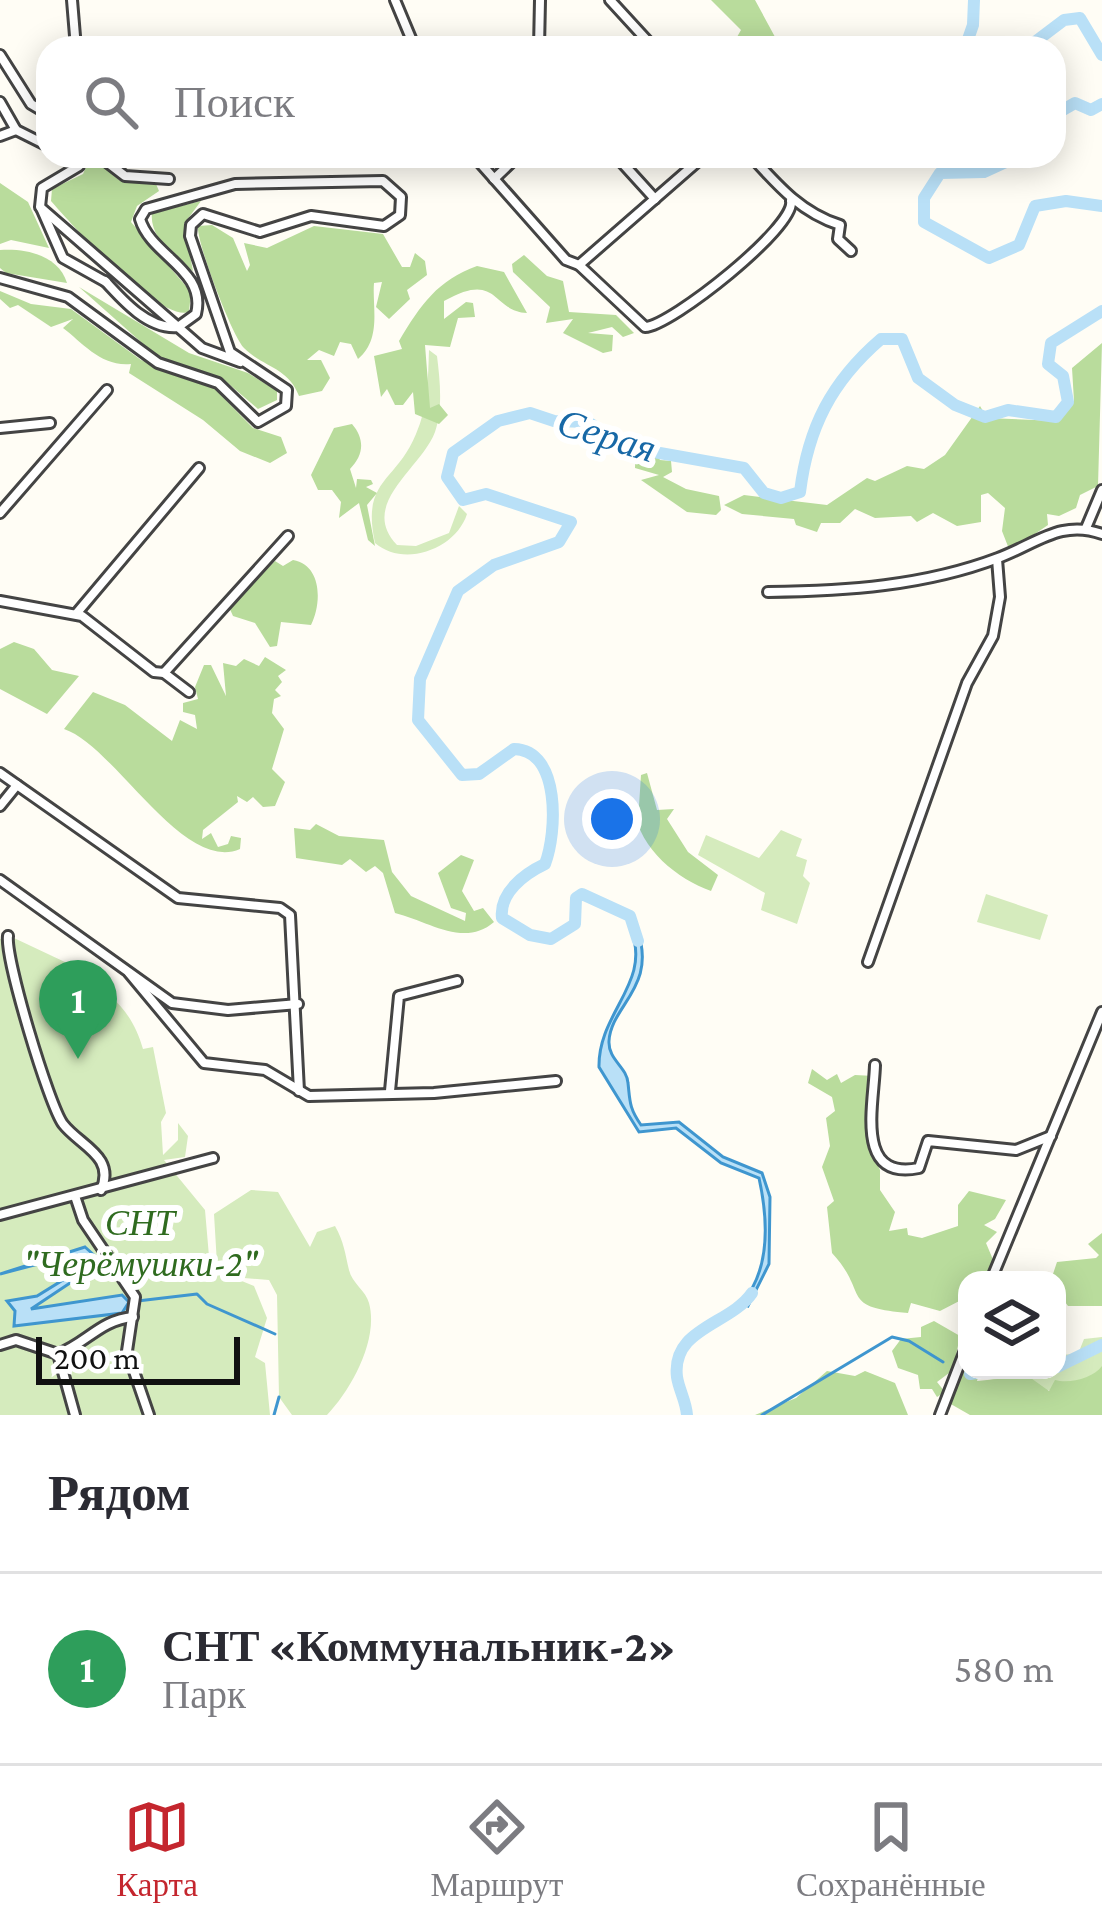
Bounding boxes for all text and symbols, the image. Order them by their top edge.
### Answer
search box [36,36,1066,168]
icon: search [78,69,144,135]
text: Поиск [174,77,295,127]
water label: Серая [552,400,661,471]
your location [582,789,642,849]
pin: 1 [39,960,117,1059]
park label: СНТ "Черёмушки-2" [23,1203,258,1284]
map controls [958,1271,1066,1379]
button: layers [958,1271,1066,1379]
scale bar [36,1331,240,1384]
text: 200 m [54,1339,140,1376]
text: Рядом [48,1464,191,1521]
text: СНТ «Коммунальник-2» [162,1621,676,1671]
text: 1 [80,1647,94,1690]
text: 580 m [954,1647,1054,1690]
text: Парк [162,1673,246,1716]
tab: Карта [116,1794,198,1904]
tab: Маршрут [431,1794,563,1904]
tab: Сохранённые [796,1794,986,1904]

